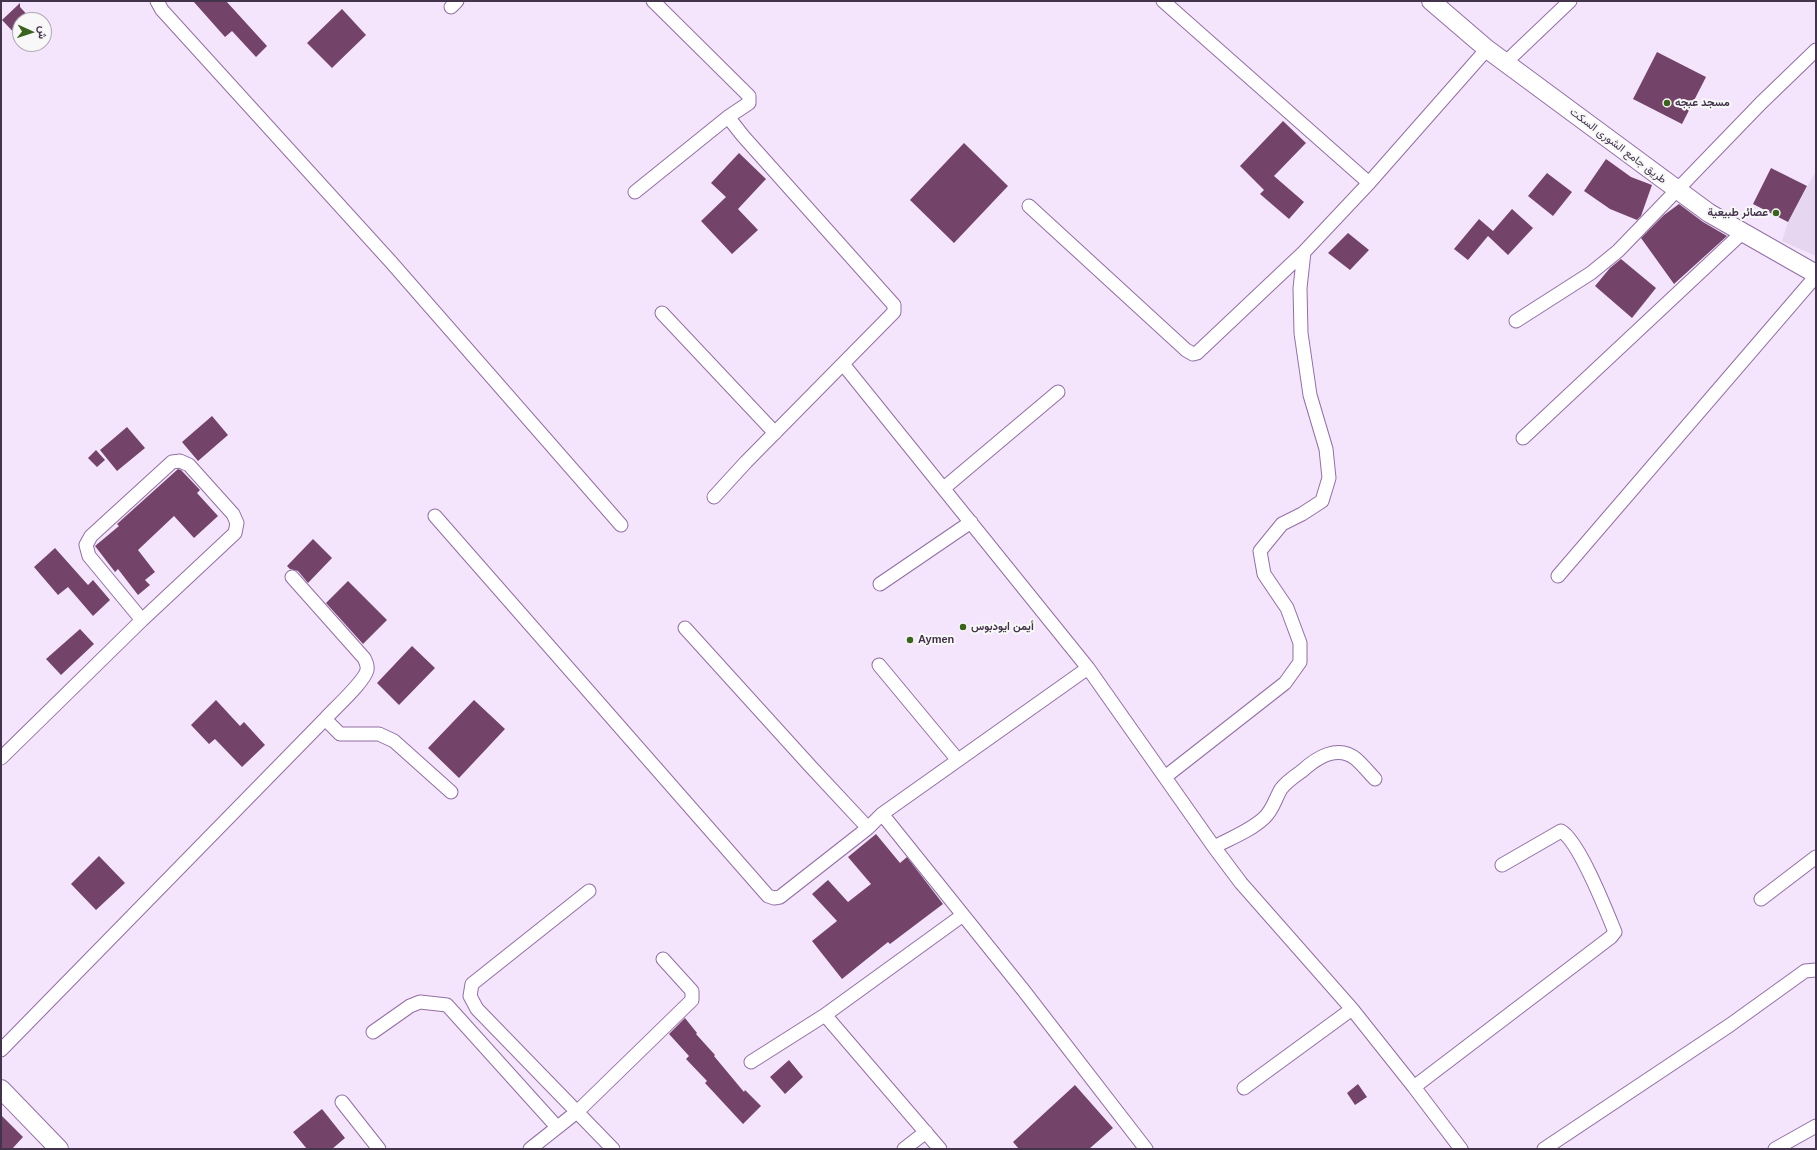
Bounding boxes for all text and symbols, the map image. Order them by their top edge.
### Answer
north arrow [12,12,52,52]
text: ش [37,26,49,39]
place label: مسجد عبجه [1675,96,1730,110]
marker: مسجد عبجه [1662,98,1672,108]
street label: طريق جامع الشورى السكت [1567,105,1669,187]
place label: عصائر طبيعية [1708,206,1768,220]
marker: عصائر طبيعية [1771,208,1781,218]
place label: أيمن ايودبوس [971,620,1034,634]
marker: أيمن ايودبوس [958,622,968,632]
place label: Aymen [918,633,954,647]
marker: Aymen [905,635,915,645]

